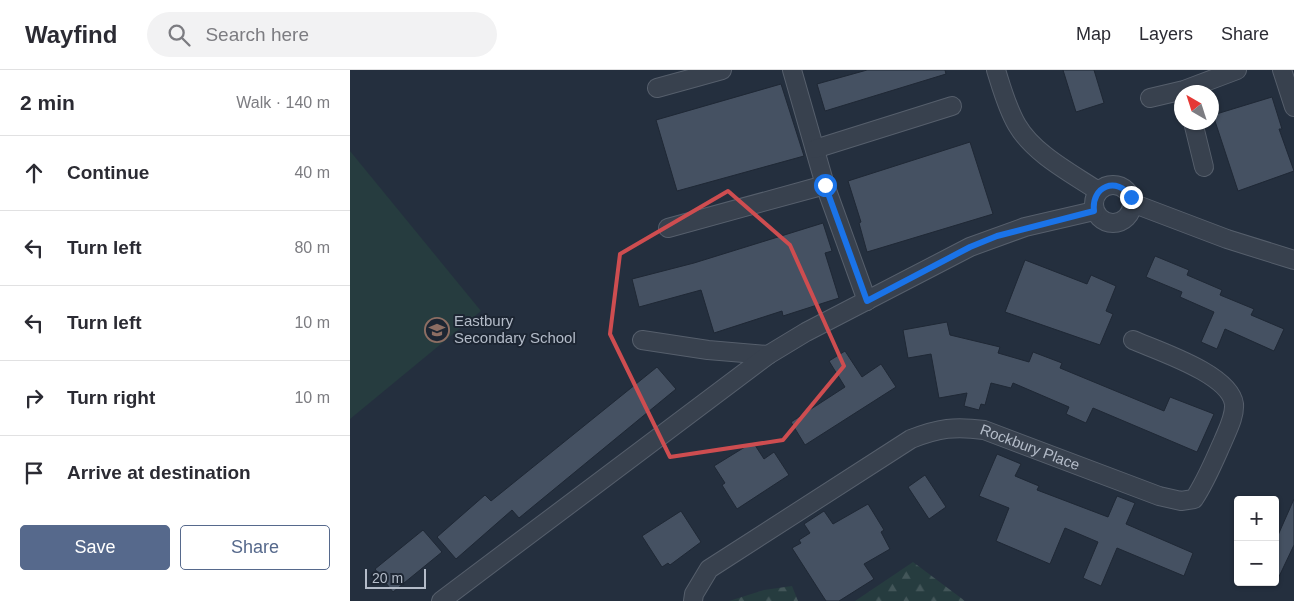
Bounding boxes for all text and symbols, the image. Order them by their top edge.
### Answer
search box [147,12,497,57]
text: Wayfind [25,21,117,48]
icon: search [165,21,193,49]
text: Search here [205,24,309,45]
text: Map [1076,24,1111,44]
text: Layers [1139,24,1193,44]
text: Share [1221,24,1269,44]
north arrow [1174,85,1219,130]
text: 2 min [20,91,75,114]
text: Walk · 140 m [236,94,330,111]
icon: ahead [20,159,48,187]
text: Continue [67,162,149,183]
text: 40 m [294,164,330,181]
route start [814,174,837,197]
route end [1120,186,1143,209]
icon: left [20,234,48,262]
text: Turn left [67,237,142,258]
text: 80 m [294,239,330,256]
icon: left [20,309,48,337]
text: Turn left [67,312,142,333]
place label: Eastbury Secondary School [454,312,576,346]
text: 10 m [294,314,330,331]
school or university icon: Eastbury Secondary School [424,317,450,343]
icon: right [20,384,48,412]
text: Turn right [67,387,155,408]
text: 10 m [294,389,330,406]
street label: Rockbury Place [978,420,1082,473]
icon: arrive [20,459,48,487]
text: Arrive at destination [67,462,251,483]
map controls [1234,496,1279,586]
button: + [1234,496,1279,541]
button: Save [20,525,170,570]
button: Share [180,525,330,570]
button: − [1234,541,1279,586]
scale bar [365,566,426,589]
text: 20 m [372,570,403,586]

